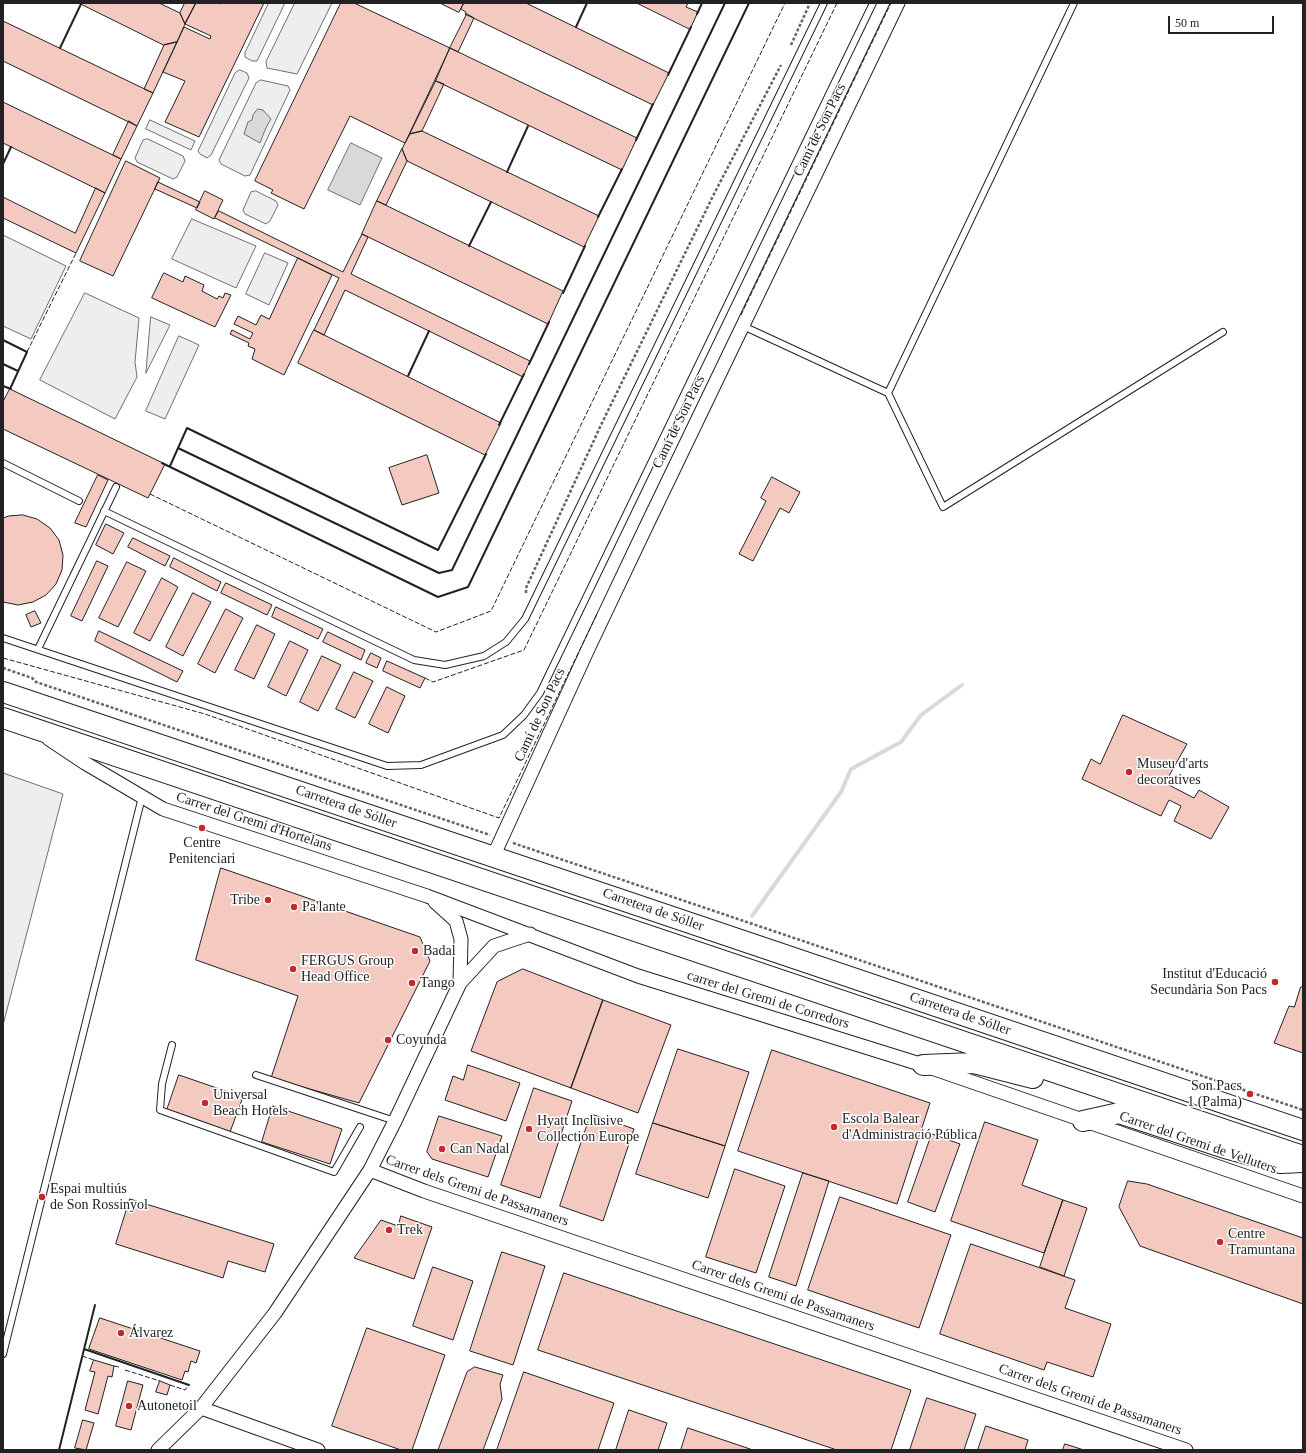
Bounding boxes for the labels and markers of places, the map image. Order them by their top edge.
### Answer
place label: Museu d'arts decoratives [1137,756,1208,788]
marker: Museu d'arts decoratives [1124,767,1134,777]
marker: Centre Penitenciari [197,823,207,833]
place label: Centre Penitenciari [169,835,235,868]
place label: Tribe [230,892,260,908]
marker: Tribe [263,895,273,905]
place label: Pa'lante [302,899,346,915]
marker: Pa'lante [289,902,299,912]
place label: Badal [423,943,456,959]
marker: Badal [410,946,420,956]
place label: FERGUS Group Head Office [301,953,394,986]
marker: FERGUS Group Head Office [288,964,298,974]
place label: Institut d'Educació Secundària Son Pacs [1150,966,1267,998]
place label: Tango [420,975,455,991]
marker: Institut d'Educació Secundària Son Pacs [1270,977,1280,987]
marker: Tango [407,978,417,988]
place label: Coyunda [396,1032,447,1048]
marker: Coyunda [383,1035,393,1045]
place label: Son Pacs 1 (Palma) [1187,1078,1242,1110]
place label: Universal Beach Hotels [213,1087,288,1120]
marker: Son Pacs 1 (Palma) [1245,1089,1255,1099]
marker: Universal Beach Hotels [200,1098,210,1108]
place label: Escola Balear d'Administració Pública [842,1111,977,1144]
place label: Hyatt Inclusive Collection Europe [537,1113,639,1146]
marker: Escola Balear d'Administració Pública [829,1122,839,1132]
marker: Hyatt Inclusive Collection Europe [524,1124,534,1134]
place label: Can Nadal [450,1141,509,1157]
marker: Can Nadal [437,1144,447,1154]
place label: Espai multiús de Son Rossinyol [50,1181,148,1214]
marker: Espai multiús de Son Rossinyol [37,1192,47,1202]
place label: Trek [397,1222,423,1238]
marker: Trek [384,1225,394,1235]
place label: Centre Tramuntana [1228,1226,1295,1258]
marker: Centre Tramuntana [1215,1237,1225,1247]
place label: Álvarez [129,1325,173,1341]
marker: Álvarez [116,1328,126,1338]
place label: Autonetoil [137,1398,197,1414]
marker: Autonetoil [124,1401,134,1411]

